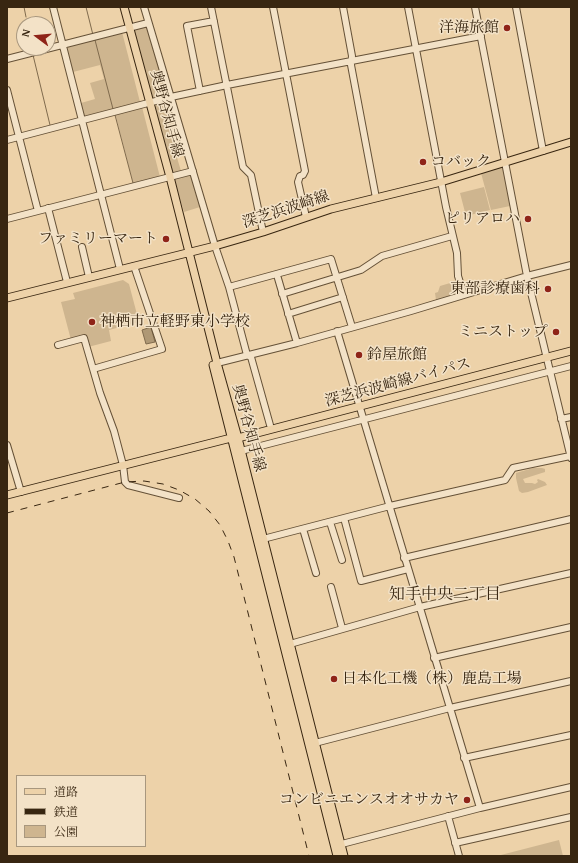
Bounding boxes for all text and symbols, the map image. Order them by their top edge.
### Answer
north arrow [16,16,56,56]
place label: 洋海旅館 [439,19,499,37]
marker: 洋海旅館 [502,23,512,33]
text: N [17,27,34,39]
street label: 奥野谷知手線 [146,68,186,160]
place label: コバック [431,153,491,171]
marker: コバック [418,157,428,167]
street label: 深芝浜波崎線 [240,188,332,232]
place label: ピリアロハ [445,210,520,228]
marker: ピリアロハ [523,214,533,224]
place label: ファミリーマート [38,230,158,248]
marker: ファミリーマート [161,234,171,244]
place label: 東部診療歯科 [450,280,540,298]
marker: 東部診療歯科 [543,284,553,294]
place label: 神栖市立軽野東小学校 [100,313,250,331]
marker: 神栖市立軽野東小学校 [87,317,97,327]
place label: ミニストップ [458,323,548,341]
marker: ミニストップ [551,327,561,337]
place label: 鈴屋旅館 [367,346,427,364]
marker: 鈴屋旅館 [354,350,364,360]
street label: 深芝浜波崎線バイパス [323,355,473,411]
street label: 奥野谷知手線 [228,382,268,474]
district label: 知手中央二丁目 [389,585,501,605]
place label: 日本化工機（株）鹿島工場 [342,670,522,688]
marker: 日本化工機（株）鹿島工場 [329,674,339,684]
legend [16,775,146,847]
text: 道路 [54,783,78,800]
place label: コンビニエンスオオサカヤ [279,791,459,809]
marker: コンビニエンスオオサカヤ [462,795,472,805]
text: 鉄道 [54,803,78,820]
text: 公園 [54,823,78,840]

